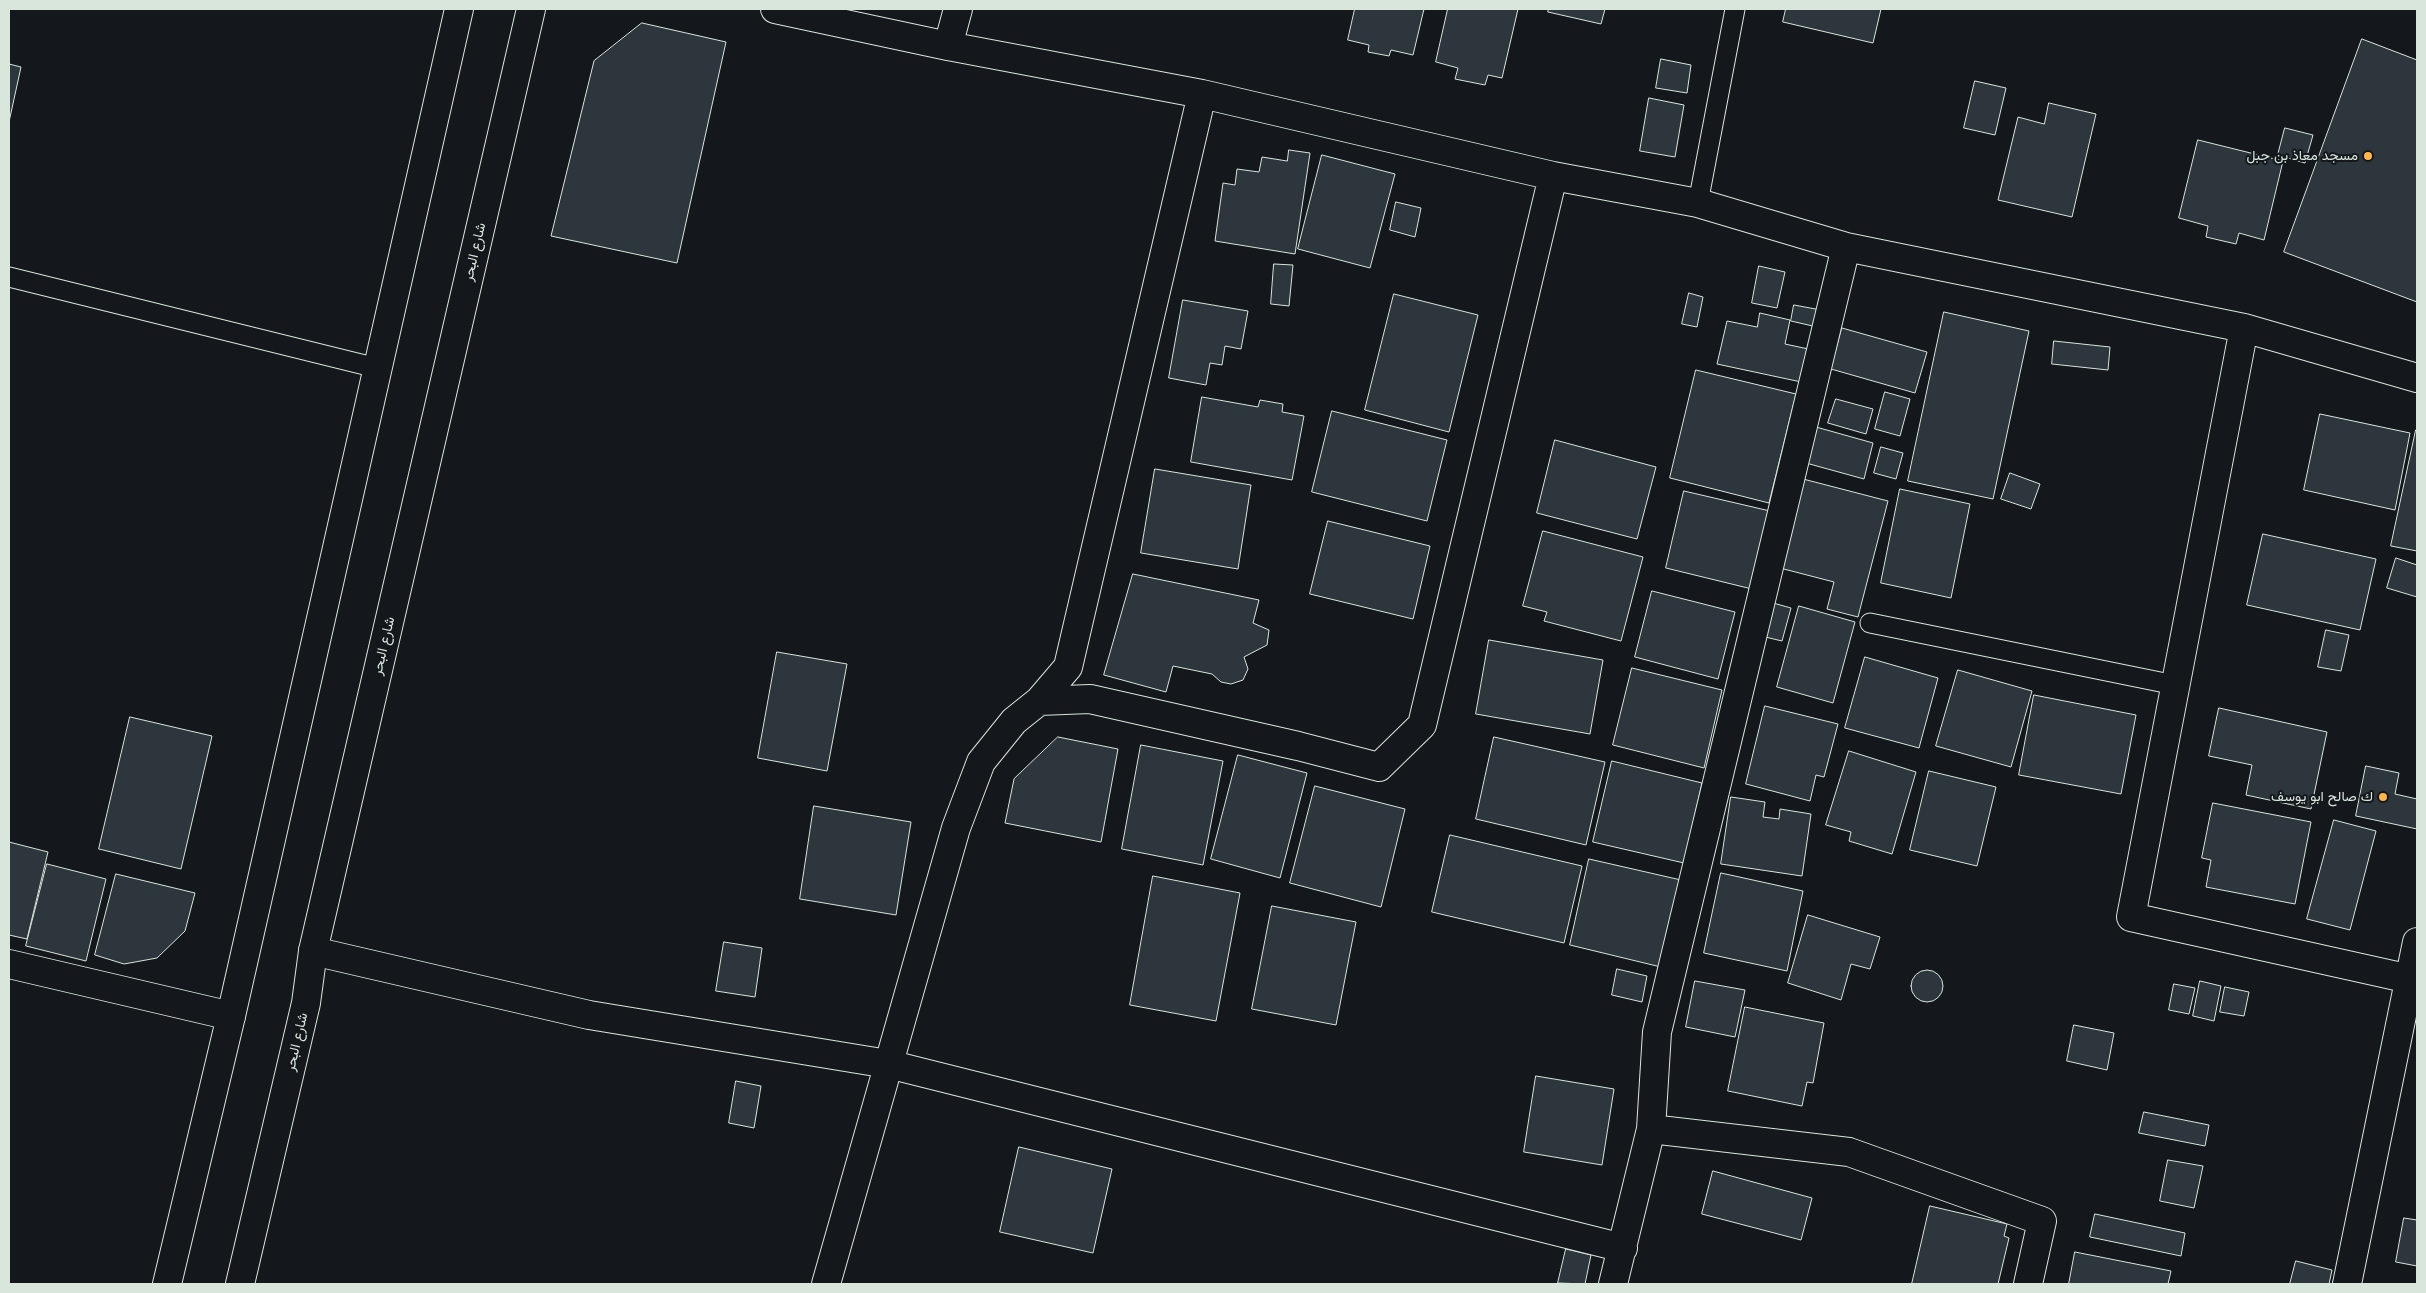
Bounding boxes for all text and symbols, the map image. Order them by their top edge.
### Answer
place label: مسجد معاذ بن جبل [2246,148,2358,164]
marker: مسجد معاذ بن جبل [2362,150,2374,162]
street label: شارع البحر [460,221,490,283]
street label: شارع البحر [369,615,399,677]
place label: ك صالح ابو يوسف [2271,789,2373,805]
marker: ك صالح ابو يوسف [2377,791,2389,803]
street label: شارع البحر [282,1011,312,1073]

